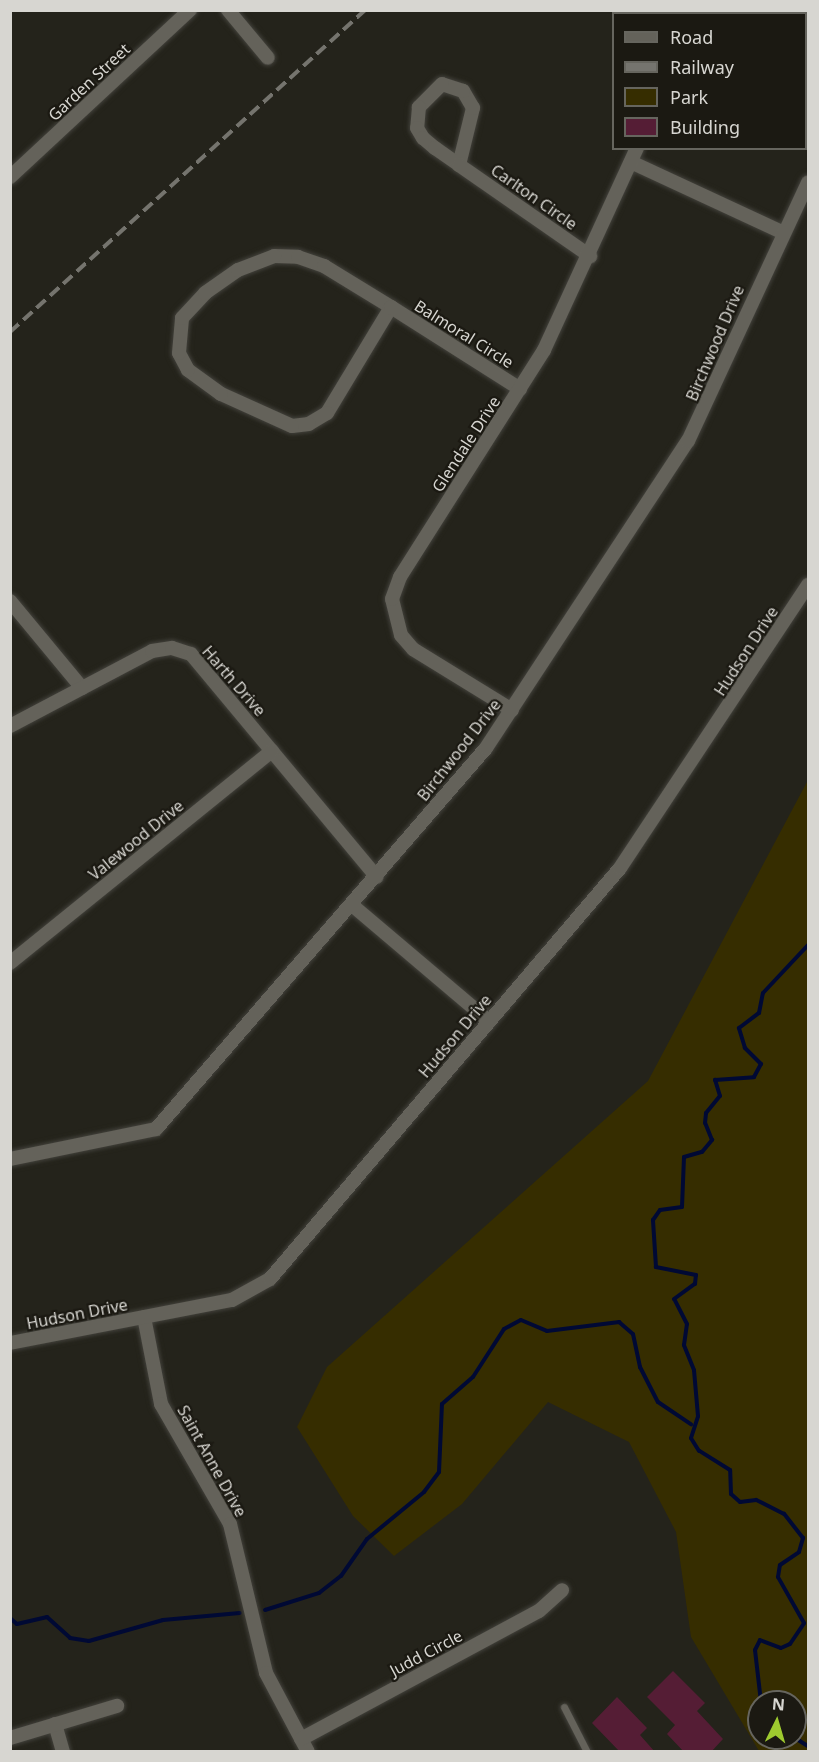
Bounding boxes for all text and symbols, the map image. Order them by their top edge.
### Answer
legend [612,12,807,150]
text: Road [670,25,713,49]
street label: Garden Street [44,39,134,125]
text: Railway [670,55,734,79]
text: Park [670,85,708,109]
text: Building [670,115,740,139]
street label: Carlton Circle [487,160,581,234]
street label: Birchwood Drive [682,282,748,404]
street label: Balmoral Circle [411,296,517,372]
street label: Glendale Drive [428,392,504,496]
street label: Hudson Drive [710,603,782,699]
street label: Harth Drive [198,642,270,720]
street label: Birchwood Drive [413,695,505,805]
street label: Valewood Drive [85,796,187,884]
street label: Hudson Drive [415,991,495,1081]
street label: Hudson Drive [25,1295,129,1333]
street label: Saint Anne Drive [173,1402,251,1520]
street label: Judd Circle [386,1626,466,1680]
north arrow [747,1690,807,1750]
text: N [771,1693,786,1716]

